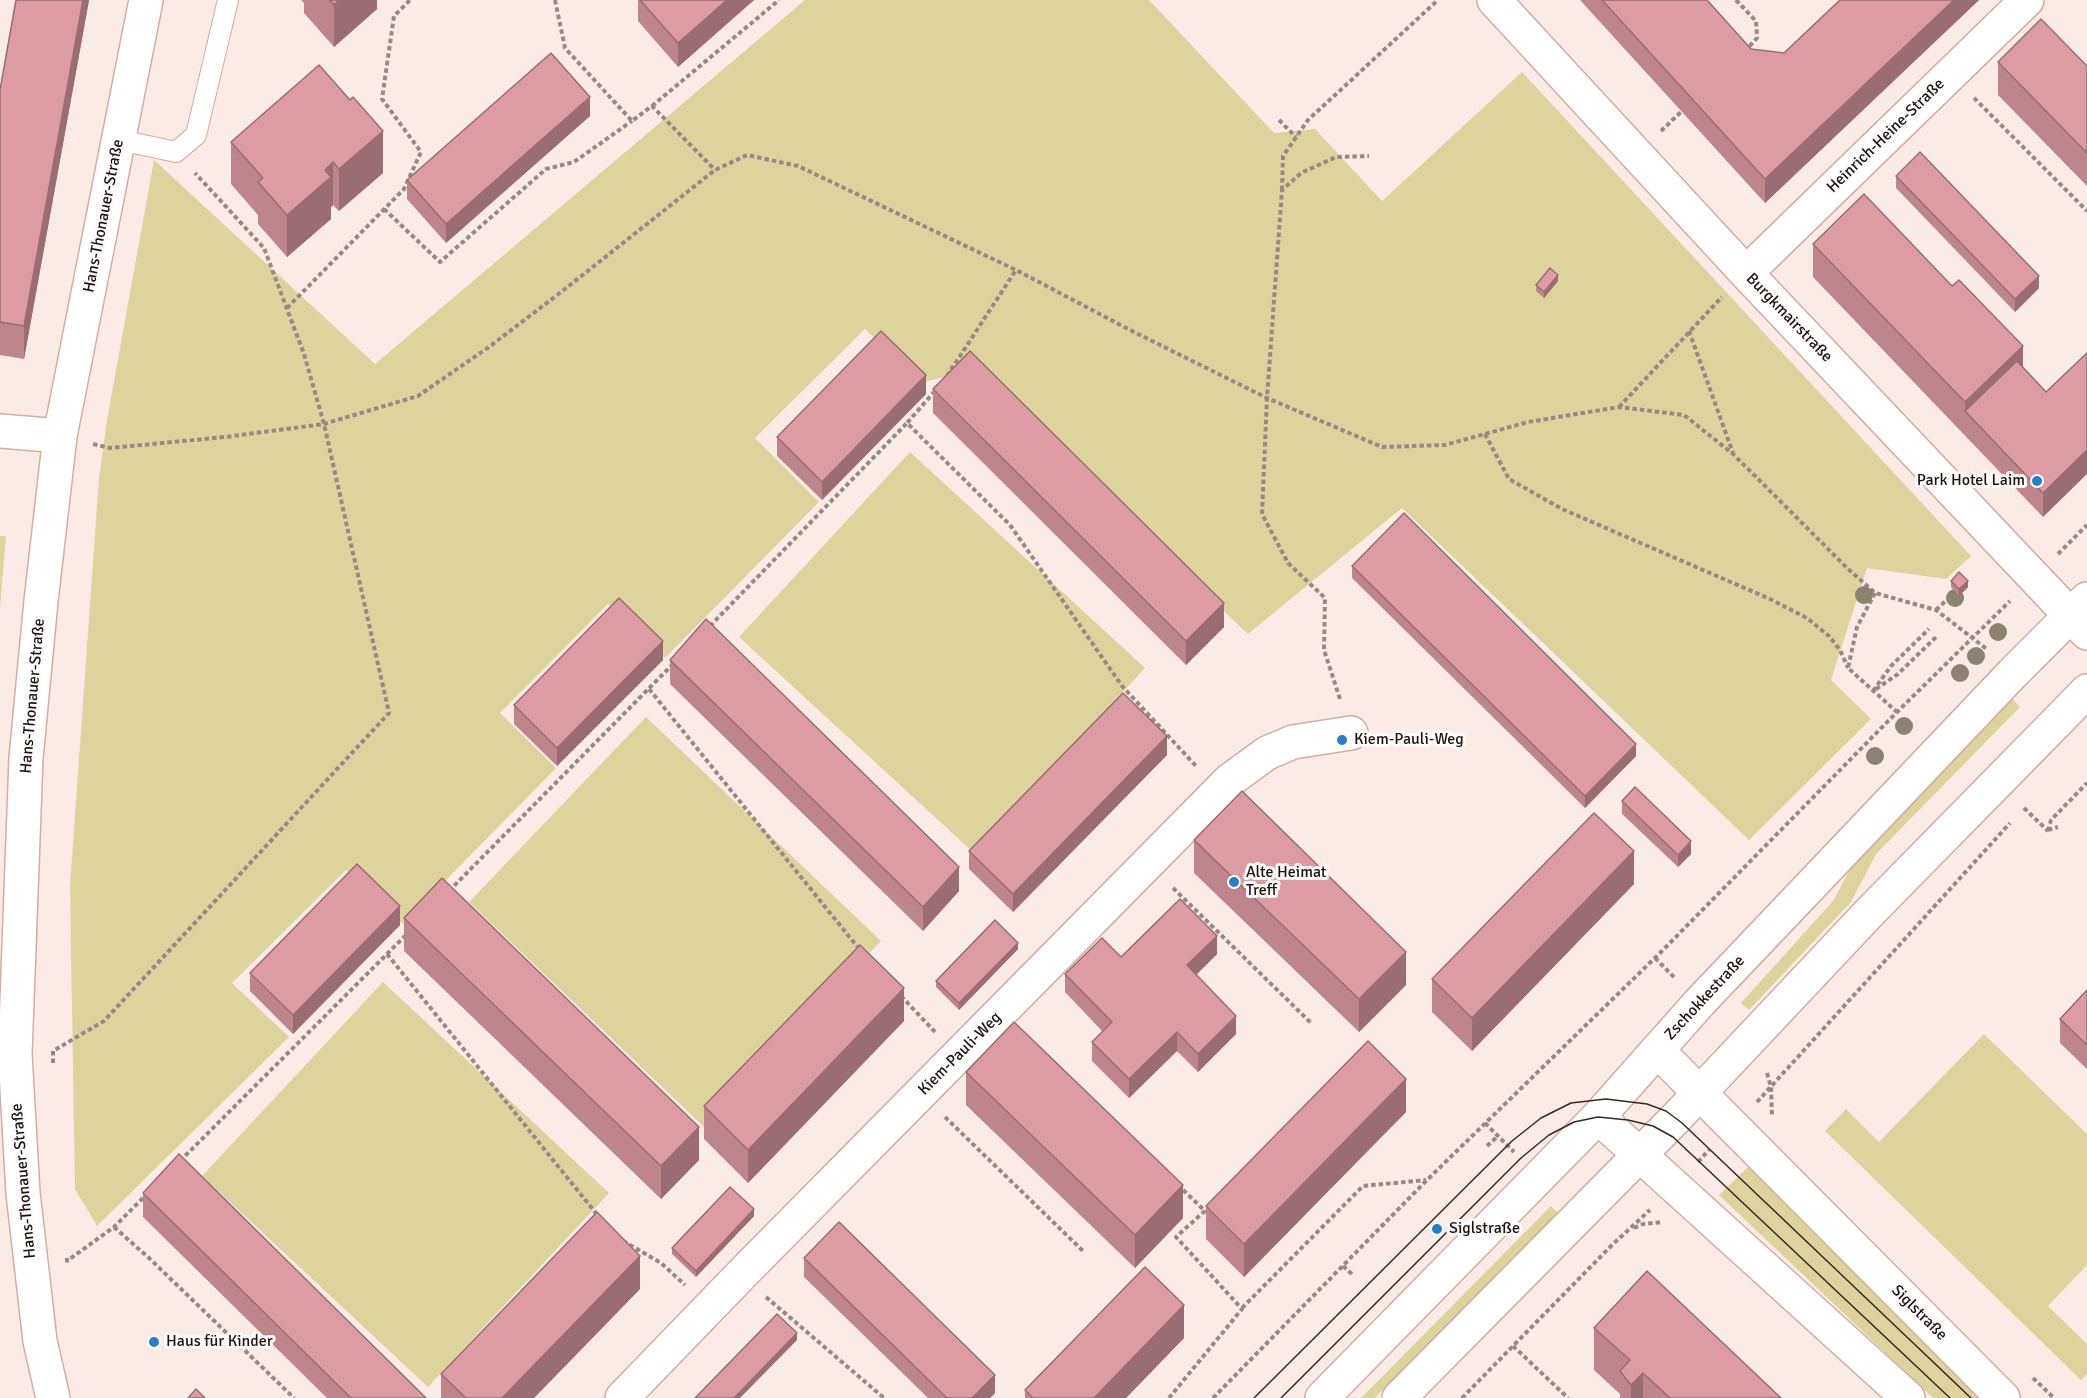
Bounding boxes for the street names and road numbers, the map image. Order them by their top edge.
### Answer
street label: Heinrich-Heine-Straße [1823,75,1949,197]
street label: Hans-Thonauer-Straße [80,138,128,294]
street label: Burgkmairstraße [1742,270,1836,366]
street label: Hans-Thonauer-Straße [17,618,49,774]
street label: Zschokkestraße [1661,952,1749,1044]
street label: Kiem-Pauli-Weg [914,1008,1006,1100]
street label: Hans-Thonauer-Straße [8,1103,40,1259]
street label: Siglstraße [1887,1281,1951,1345]

